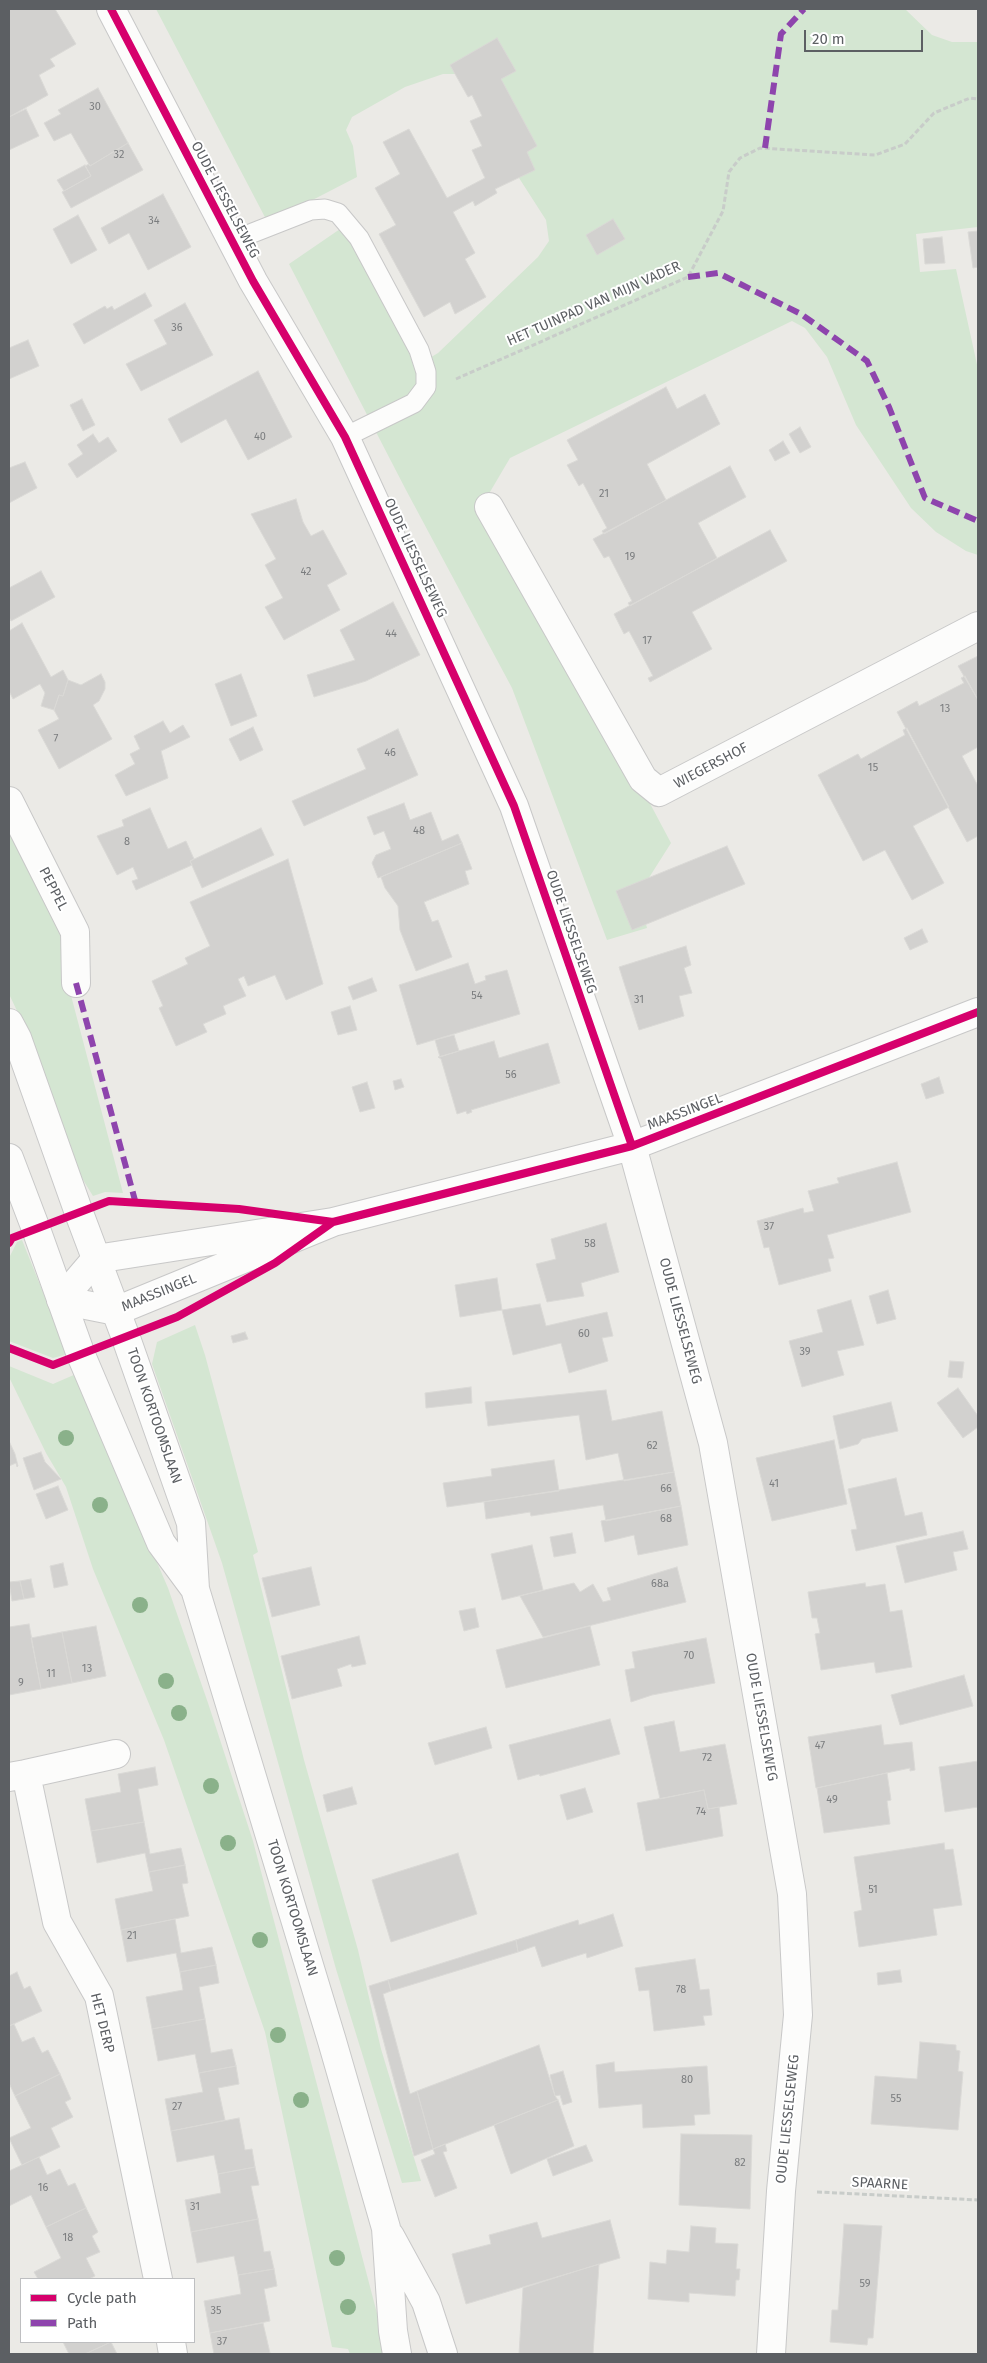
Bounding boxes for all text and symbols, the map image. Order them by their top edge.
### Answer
scale bar [807,20,926,52]
text: 20 m [812,30,845,48]
house number: 30 [89,100,101,114]
street label: OUDE LIESSELSEWEG [187,139,263,261]
house number: 32 [114,148,124,162]
house number: 34 [148,214,160,228]
street label: HET TUINPAD VAN MIJN VADER [505,258,683,350]
house number: 36 [171,321,183,335]
house number: 40 [254,430,266,444]
house number: 21 [599,487,609,501]
street label: OUDE LIESSELSEWEG [380,496,450,620]
house number: 19 [625,550,635,564]
house number: 42 [300,565,312,579]
house number: 44 [385,627,397,641]
house number: 17 [642,634,652,648]
house number: 13 [940,702,950,716]
house number: 7 [54,732,58,746]
street label: WIEGERSHOF [671,739,751,793]
house number: 46 [384,746,396,760]
house number: 15 [868,761,878,775]
house number: 48 [413,824,425,838]
house number: 8 [124,835,130,849]
street label: PEPPEL [35,865,71,913]
street label: OUDE LIESSELSEWEG [542,868,600,996]
house number: 54 [471,989,483,1003]
house number: 31 [634,993,644,1007]
house number: 56 [505,1068,517,1082]
street label: MAASSINGEL [645,1090,725,1134]
house number: 37 [764,1220,774,1234]
house number: 58 [584,1237,596,1251]
street label: OUDE LIESSELSEWEG [655,1256,705,1386]
street label: MAASSINGEL [119,1270,199,1316]
house number: 60 [578,1327,590,1341]
house number: 39 [799,1345,811,1359]
street label: TOON KORTOOMSLAAN [123,1346,185,1486]
house number: 62 [646,1439,658,1453]
house number: 41 [769,1477,779,1491]
house number: 66 [660,1482,672,1496]
house number: 68 [660,1512,672,1526]
house number: 68a [651,1577,669,1591]
house number: 70 [684,1649,694,1663]
street label: OUDE LIESSELSEWEG [741,1652,781,1782]
house number: 13 [82,1662,92,1676]
house number: 11 [46,1667,56,1681]
house number: 9 [18,1676,24,1690]
house number: 47 [815,1739,825,1753]
house number: 72 [702,1751,712,1765]
house number: 49 [826,1793,838,1807]
house number: 74 [696,1805,706,1819]
street label: TOON KORTOOMSLAAN [263,1838,321,1978]
house number: 51 [868,1883,878,1897]
house number: 21 [127,1929,137,1943]
house number: 78 [676,1983,686,1997]
street label: HET DERP [86,1991,118,2055]
street label: OUDE LIESSELSEWEG [773,2054,803,2184]
house number: 80 [681,2073,693,2087]
house number: 55 [891,2092,901,2106]
house number: 27 [172,2100,182,2114]
house number: 82 [734,2156,746,2170]
street label: SPAARNE [851,2174,909,2194]
house number: 16 [38,2181,48,2195]
house number: 31 [190,2200,200,2214]
house number: 18 [63,2231,73,2245]
house number: 59 [859,2277,871,2291]
legend [20,2278,195,2343]
text: Cycle path [67,2289,137,2307]
house number: 35 [211,2304,221,2318]
text: Path [67,2314,97,2332]
house number: 37 [217,2335,227,2349]

